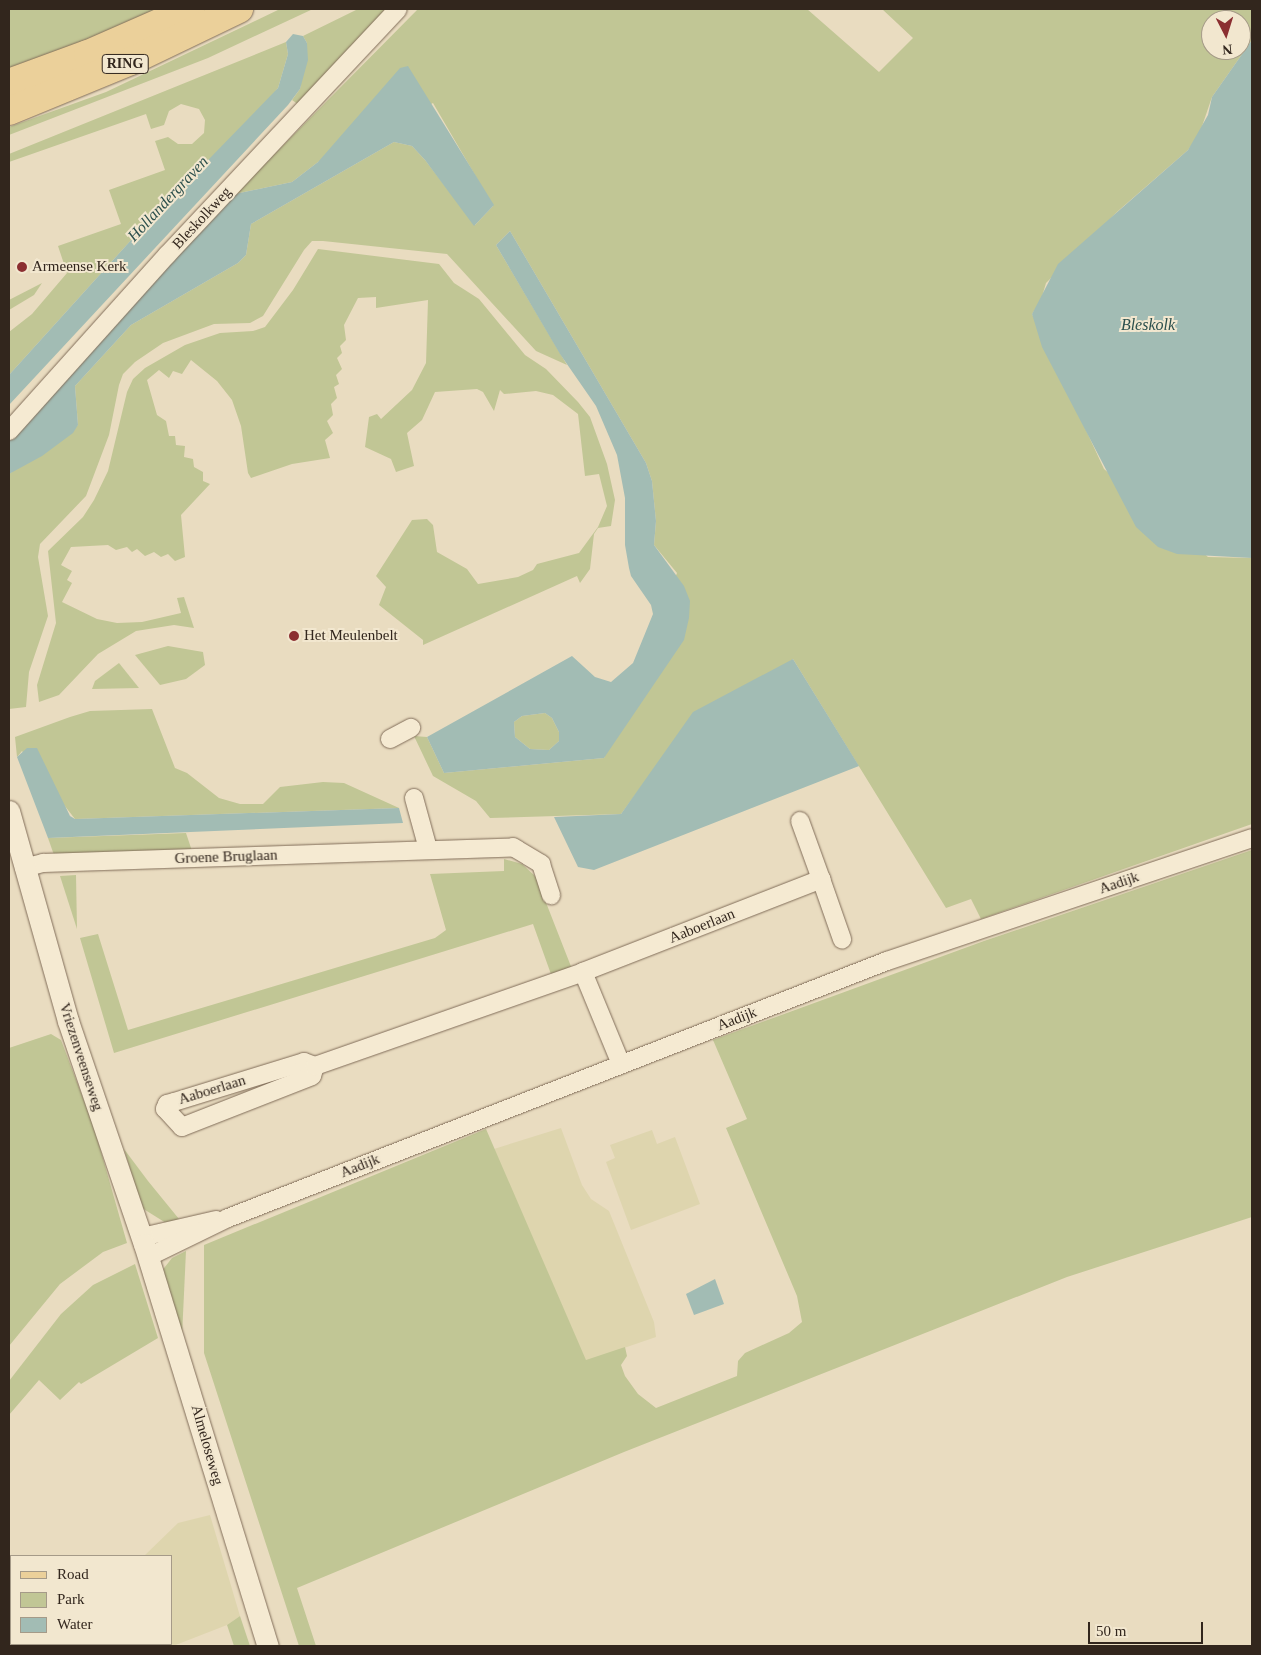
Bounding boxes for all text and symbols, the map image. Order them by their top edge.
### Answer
north arrow [1201,10,1251,60]
text: N [1222,42,1233,57]
road number: RING [101,52,149,76]
water label: Hollandergraven [124,152,212,246]
street label: Bleskolkweg [169,183,235,253]
place label: Armeense Kerk [32,258,127,276]
marker: Armeense Kerk [16,261,28,273]
water label: Bleskolk [1121,315,1175,335]
place label: Het Meulenbelt [304,627,398,645]
marker: Het Meulenbelt [288,630,300,642]
street label: Groene Bruglaan [174,846,278,868]
street label: Aadijk [1097,868,1141,898]
street label: Aaboerlaan [667,905,737,947]
street label: Vriezenveenseweg [55,1001,107,1113]
street label: Aadijk [715,1003,759,1035]
street label: Aaboerlaan [176,1071,248,1109]
street label: Aadijk [338,1150,382,1182]
street label: Almeloseweg [187,1403,227,1487]
legend [10,1555,172,1645]
text: Road [57,1566,89,1582]
text: Park [57,1591,85,1607]
scale bar [1091,1612,1206,1644]
text: Water [57,1616,92,1632]
text: 50 m [1096,1623,1126,1639]

